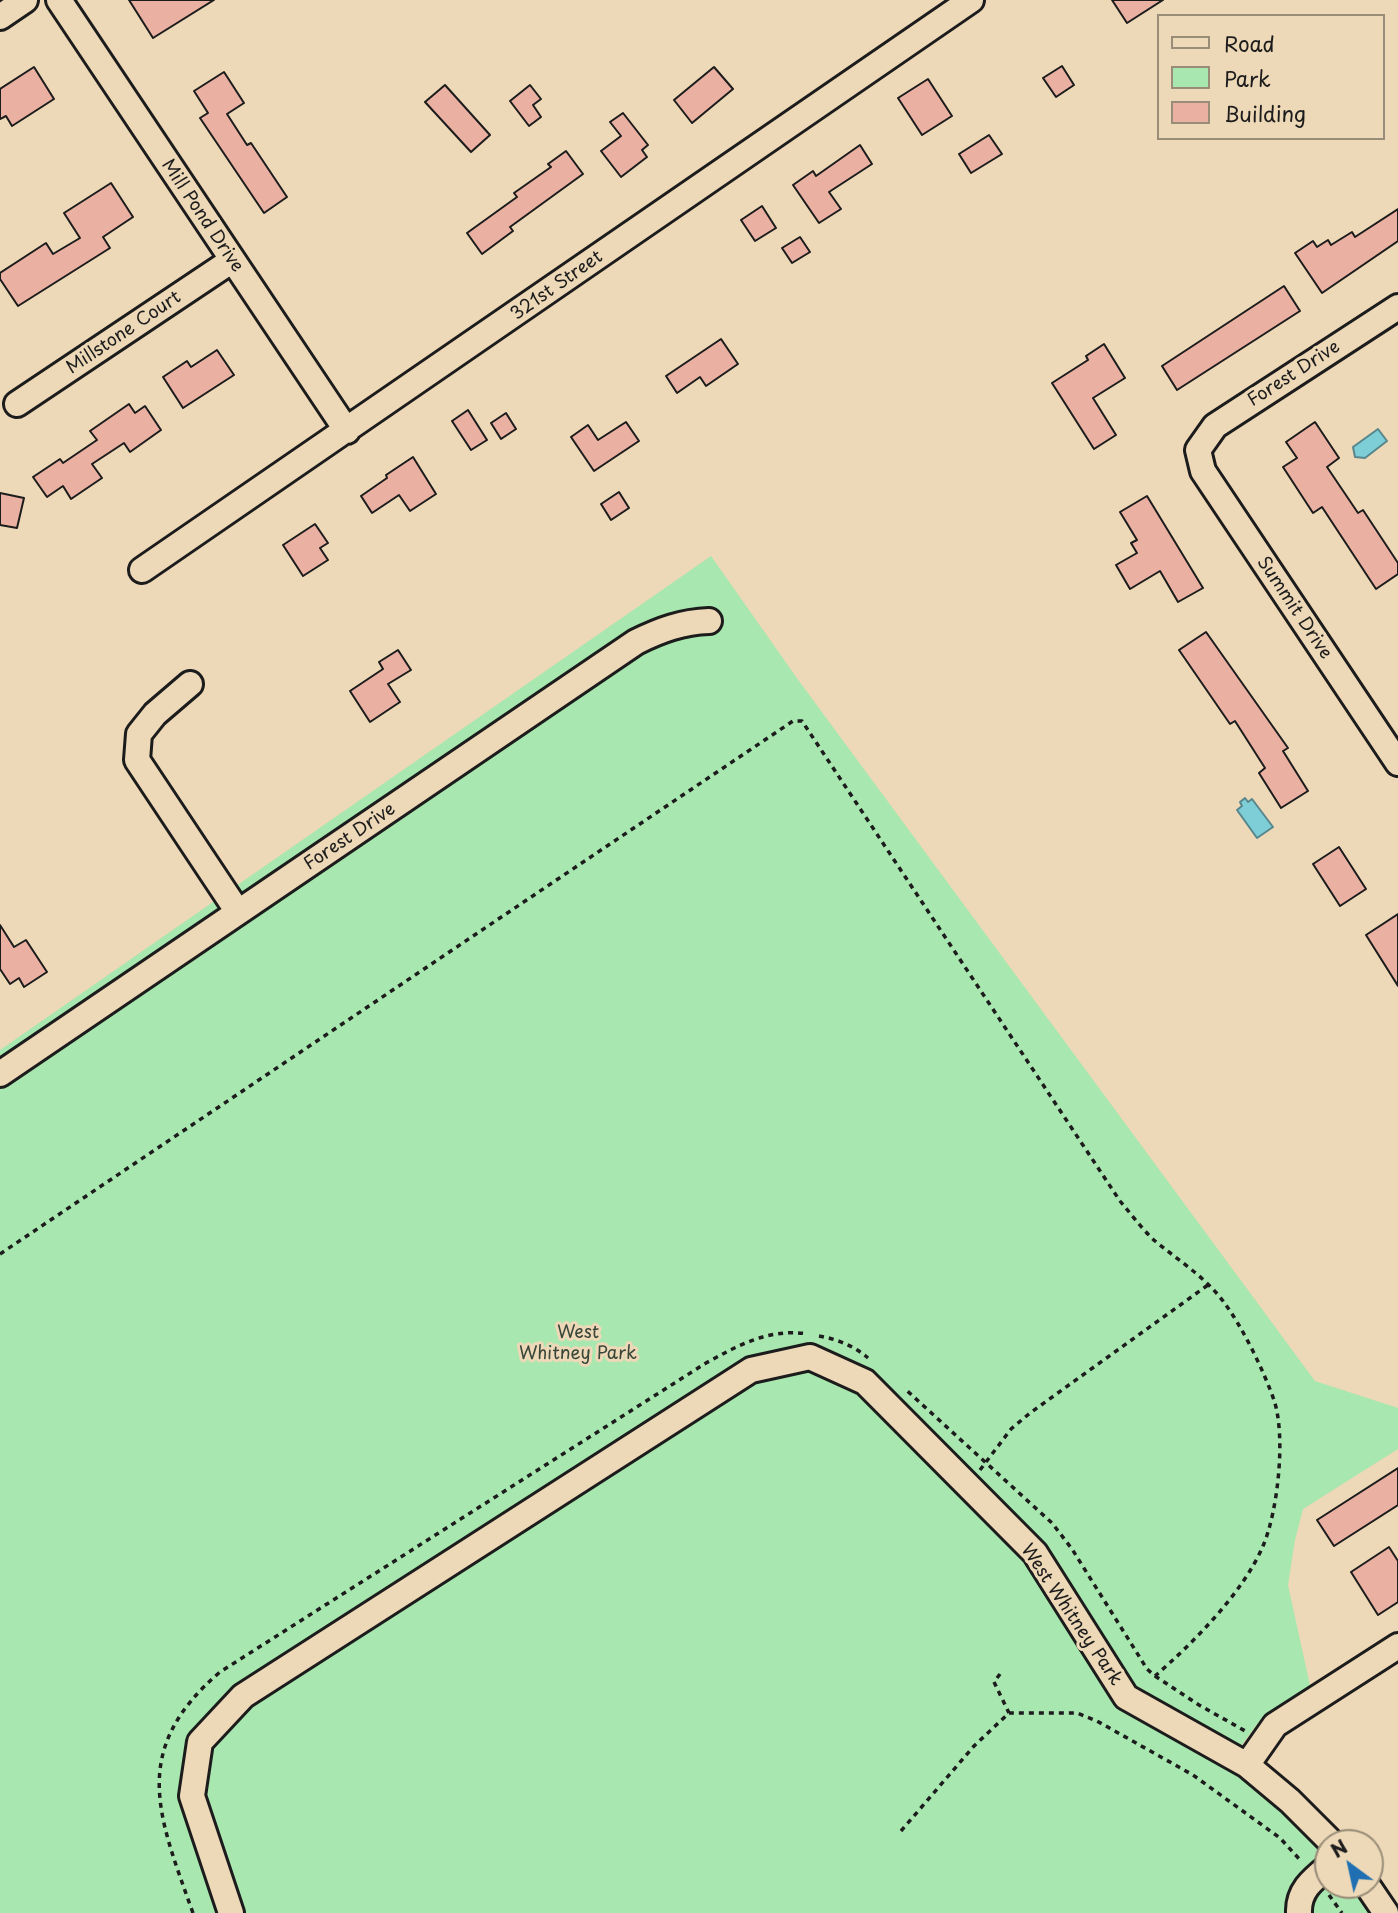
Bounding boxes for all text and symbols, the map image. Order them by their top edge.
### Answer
legend [1156,14,1384,140]
text: Road [1224,27,1275,59]
text: Park [1224,62,1271,94]
text: Building [1224,97,1306,129]
street label: Mill Pond Drive [156,155,248,277]
street label: 321st Street [507,246,607,326]
street label: Millstone Court [63,287,185,379]
street label: Forest Drive [1244,336,1344,412]
street label: Summit Drive [1252,553,1336,663]
street label: Forest Drive [300,799,400,875]
park label: West Whitney Park [519,1322,637,1364]
street label: West Whitney Park [1016,1540,1126,1690]
north arrow [1314,1829,1384,1899]
text: N [1325,1832,1353,1864]

